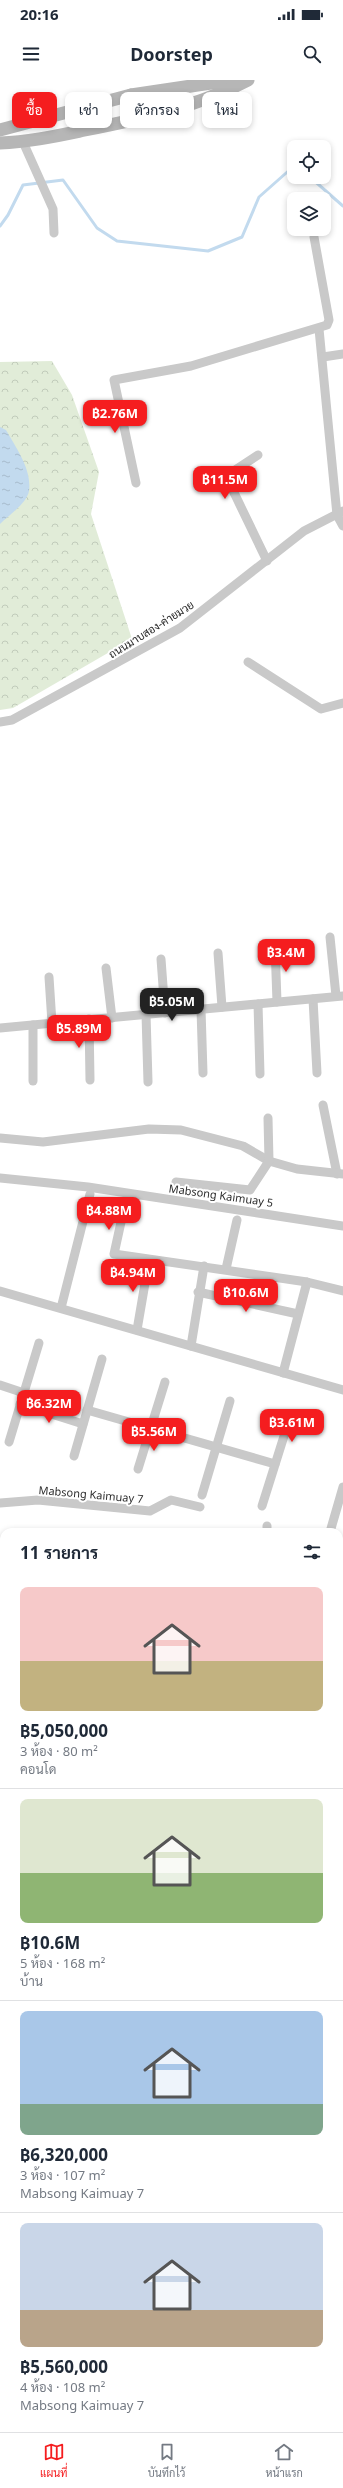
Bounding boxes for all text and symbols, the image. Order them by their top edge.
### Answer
text: 20:16 [20,4,59,24]
text: Doorstep [130,42,213,66]
icon: menu [20,43,42,65]
icon: search [301,43,323,65]
chip: ซื้อ [12,92,57,128]
chip: เช่า [65,92,112,128]
chip: ตัวกรอง [120,92,194,128]
chip: ใหม่ [202,92,252,128]
map controls [287,140,331,236]
button: locate [287,140,331,184]
button: layers [287,192,331,236]
pin: ฿2.76M [82,400,148,434]
text: ฿2.76M [92,404,138,422]
pin: ฿11.5M [192,466,258,500]
text: ฿11.5M [202,470,248,488]
street label: ถนนมาบสอง-ค่ายมวย [106,597,196,661]
pin: ฿3.4M [258,939,314,973]
text: ฿3.4M [267,943,305,961]
pin: ฿5.05M [139,988,205,1022]
text: ฿5.05M [149,992,195,1010]
pin: ฿5.89M [46,1015,112,1049]
text: ฿5.89M [56,1019,102,1037]
street label: Mabsong Kaimuay 5 [168,1180,274,1210]
pin: ฿4.88M [76,1197,142,1231]
text: ฿4.88M [86,1201,132,1219]
pin: ฿4.94M [100,1259,166,1293]
text: ฿4.94M [110,1263,156,1281]
pin: ฿10.6M [213,1279,279,1313]
text: ฿10.6M [223,1283,269,1301]
pin: ฿6.32M [16,1390,82,1424]
text: ฿6.32M [26,1394,72,1412]
pin: ฿3.61M [259,1409,325,1443]
text: ฿3.61M [269,1413,315,1431]
pin: ฿5.56M [121,1418,187,1452]
text: ฿5.56M [131,1422,177,1440]
street label: Mabsong Kaimuay 7 [38,1482,144,1506]
text: 11 รายการ [20,1541,98,1564]
icon: filters [301,1541,323,1563]
icon: home [136,1613,208,1685]
text: ฿5,050,000 [20,1719,108,1742]
text: 3 ห้อง · 80 m² [20,1742,98,1760]
text: คอนโด [20,1760,56,1778]
icon: home [136,1825,208,1897]
text: ฿10.6M [20,1931,80,1954]
text: 5 ห้อง · 168 m² [20,1954,105,1972]
text: บ้าน [20,1972,43,1990]
icon: home [136,2037,208,2109]
text: ฿6,320,000 [20,2143,108,2166]
text: 3 ห้อง · 107 m² [20,2166,105,2184]
text: Mabsong Kaimuay 7 [20,2184,144,2202]
icon: home [136,2249,208,2321]
text: ฿5,560,000 [20,2355,108,2378]
text: 4 ห้อง · 108 m² [20,2378,105,2396]
text: Mabsong Kaimuay 7 [20,2396,144,2414]
tab: แผนที่ [40,2441,68,2480]
tab: บันทึกไว้ [148,2441,185,2480]
tab: หน้าแรก [266,2441,303,2480]

